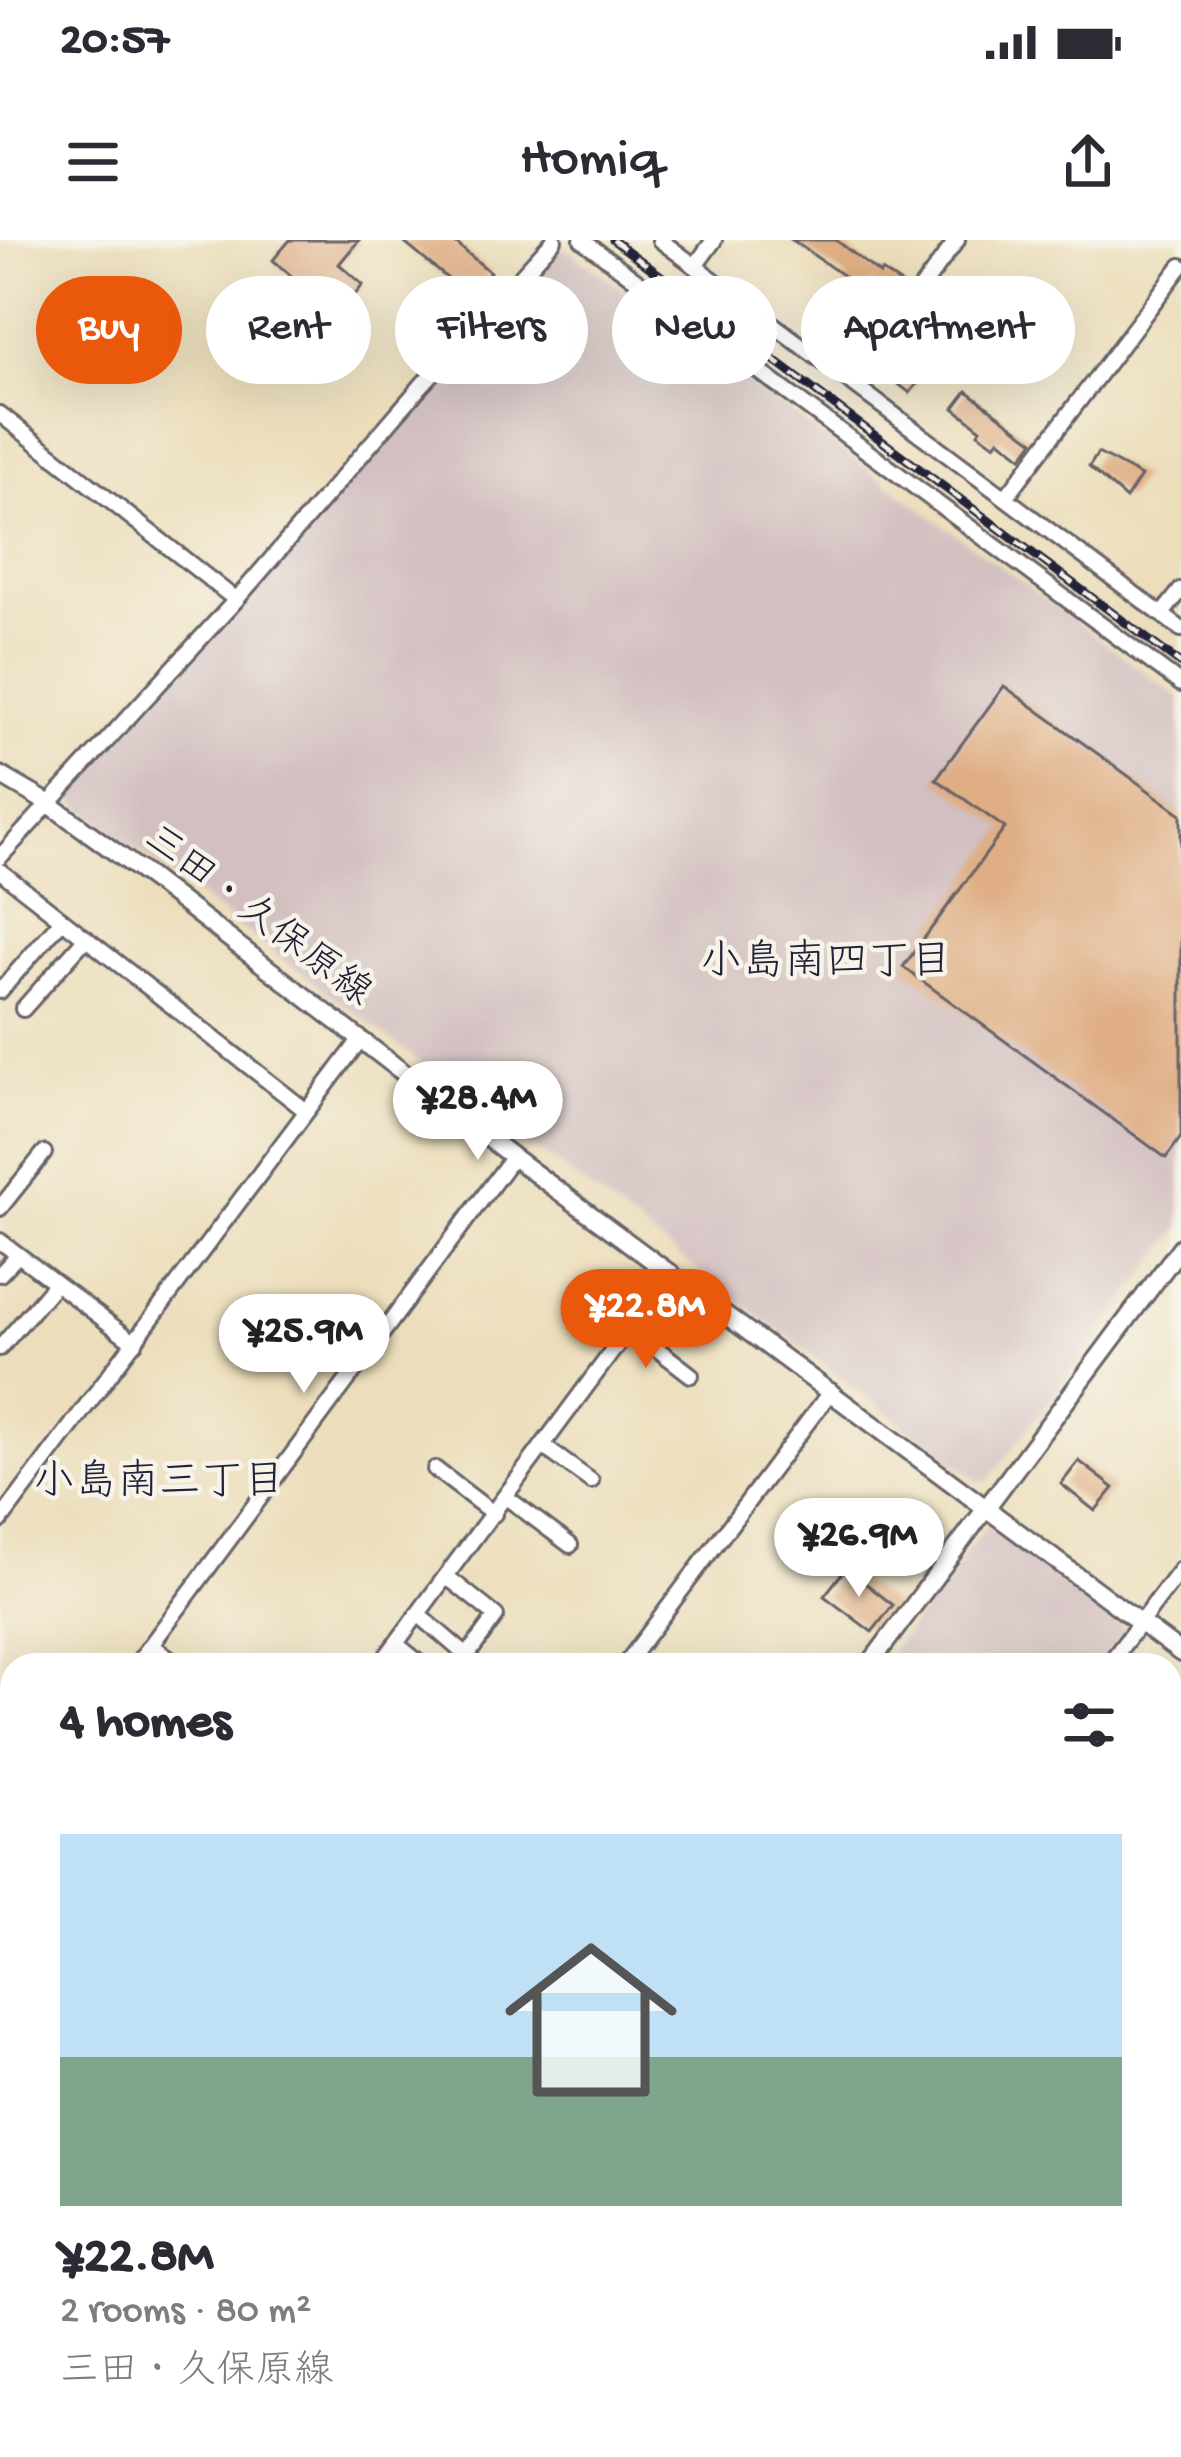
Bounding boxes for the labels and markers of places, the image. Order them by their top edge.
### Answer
pin: ¥28.4M [380,1061,576,1163]
pin: ¥22.8M [548,1269,744,1371]
pin: ¥25.9M [206,1294,402,1396]
pin: ¥26.9M [761,1498,957,1600]

